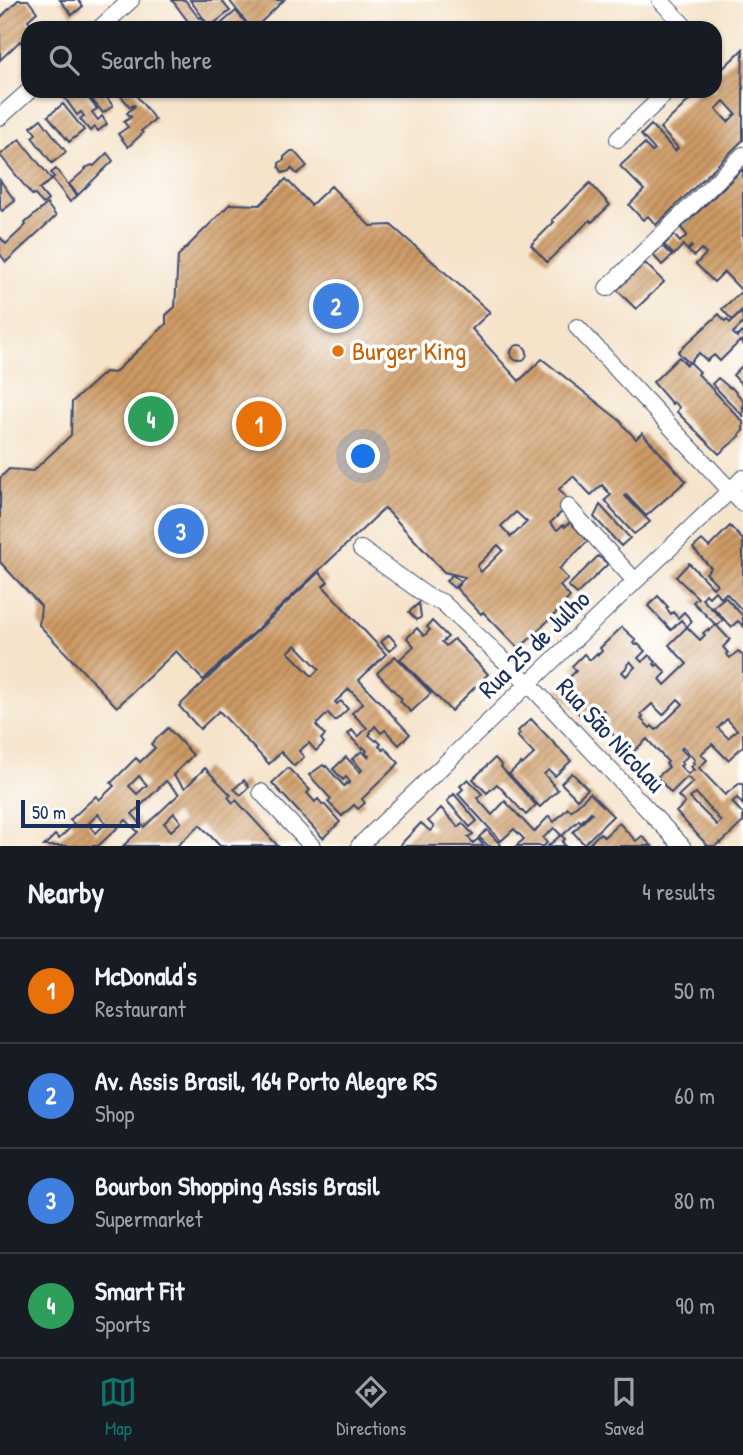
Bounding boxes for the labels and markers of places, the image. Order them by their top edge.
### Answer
pin: 2 [313,280,359,332]
place label: Burger King [352,333,466,368]
marker: Burger King [330,343,346,359]
pin: 4 [128,393,174,445]
pin: 1 [236,398,282,450]
pin: 3 [158,505,204,557]

